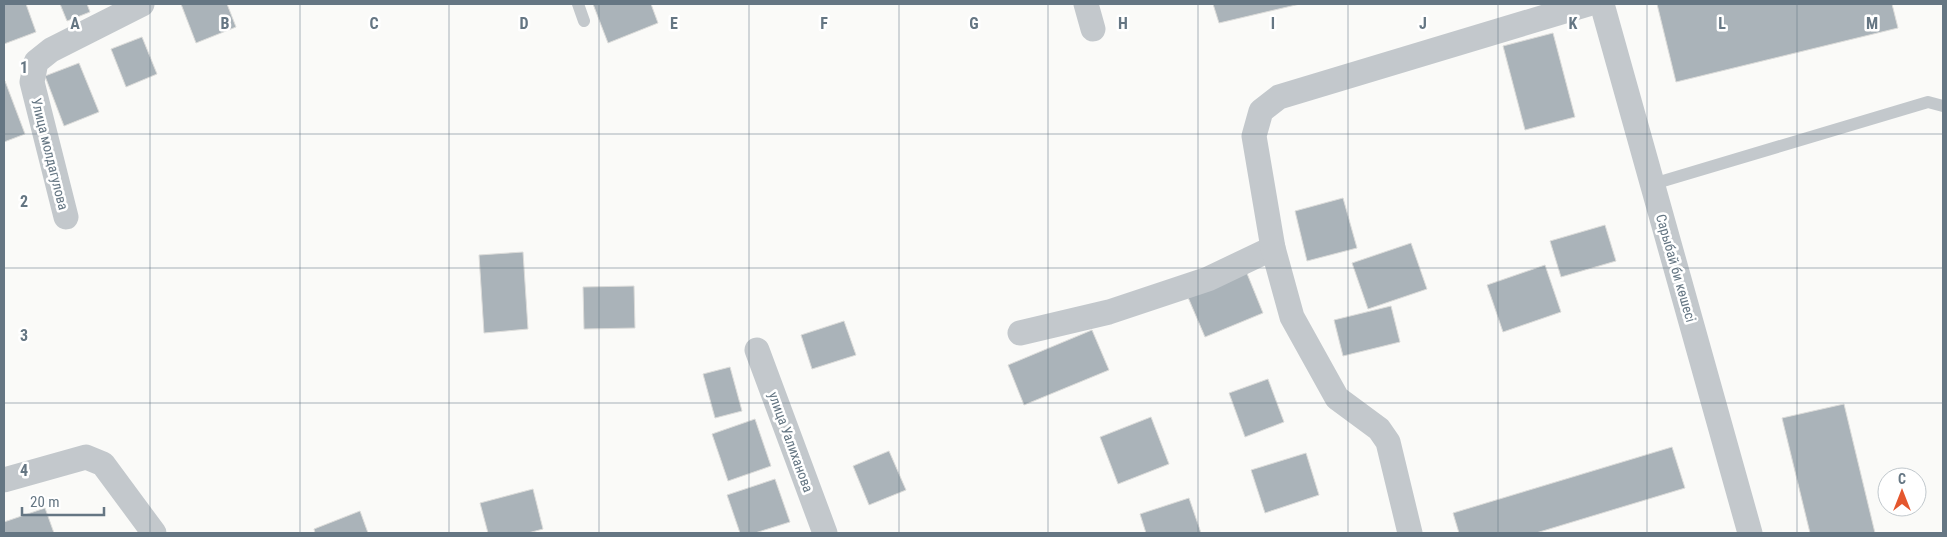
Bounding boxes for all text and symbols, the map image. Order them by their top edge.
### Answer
text: A [70,14,80,33]
text: B [221,14,230,33]
text: C [369,14,379,33]
text: D [519,14,529,33]
text: E [670,14,678,33]
text: F [820,14,828,33]
text: G [969,14,979,33]
text: H [1118,14,1128,33]
text: I [1271,14,1275,33]
text: J [1419,14,1427,33]
text: K [1569,14,1578,33]
text: L [1718,14,1726,33]
text: M [1866,14,1878,33]
text: 1 [20,58,28,77]
street label: Улица молдагулова [28,96,72,212]
text: 2 [20,192,28,211]
street label: Сарыбай би көшесі [1653,212,1699,324]
text: 3 [20,326,28,345]
street label: улица Уалиханова [765,390,817,494]
text: 4 [20,461,28,480]
north arrow [1877,467,1927,517]
text: С [1898,471,1906,487]
scale bar [22,484,105,516]
text: 20 m [30,493,60,511]

